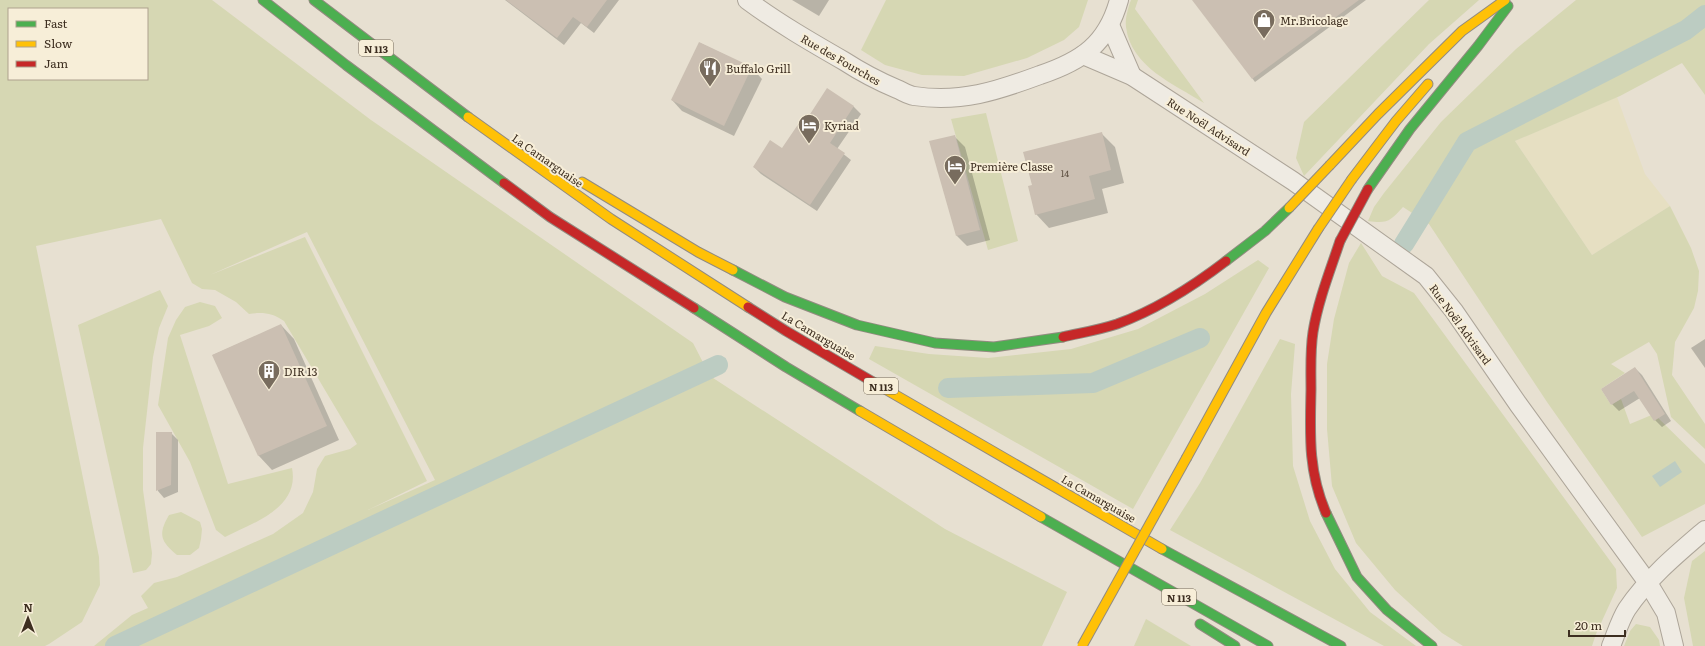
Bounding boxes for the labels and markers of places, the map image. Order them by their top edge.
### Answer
shop icon: Mr.Bricolage [1251,7,1277,40]
place label: Mr.Bricolage [1280,12,1348,28]
restaurant icon: Buffalo Grill [697,55,723,88]
place label: Buffalo Grill [726,60,791,76]
hotel icon: Kyriad [796,112,822,145]
place label: Kyriad [824,117,859,133]
hotel icon: Première Classe [942,153,968,186]
place label: Première Classe [970,158,1053,174]
building icon: DIR 13 [256,358,282,391]
place label: DIR 13 [284,363,318,379]

